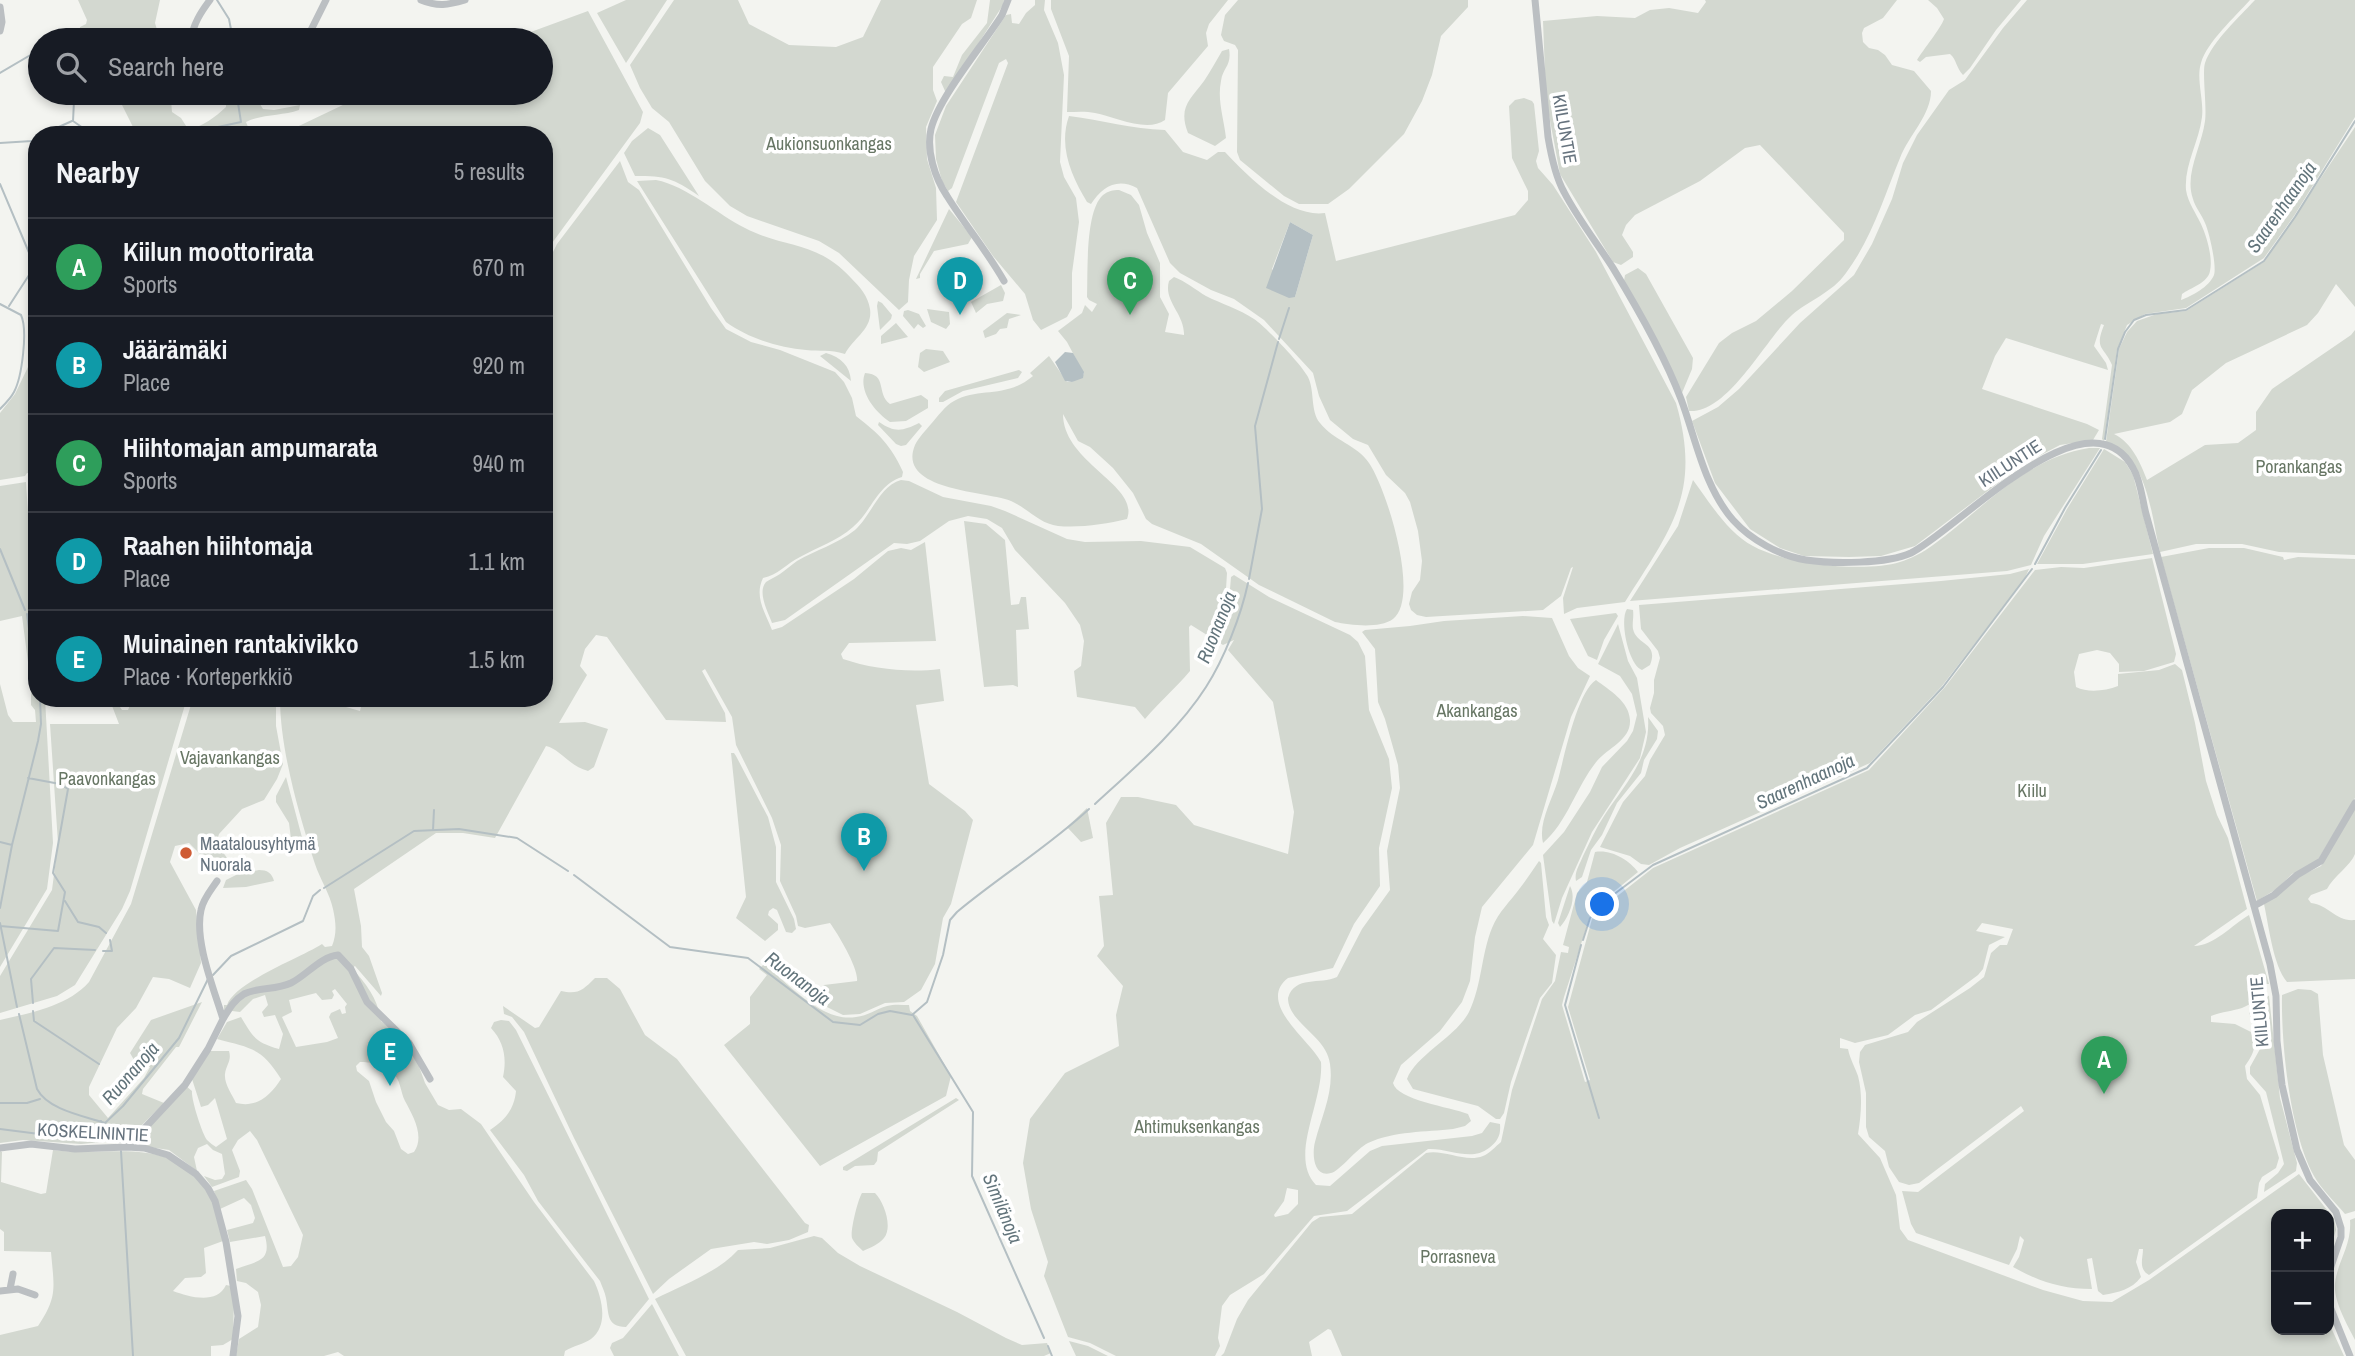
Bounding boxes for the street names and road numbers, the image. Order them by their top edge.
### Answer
street label: KIILUNTIE [1547,92,1583,166]
street label: KIILUNTIE [1974,433,2046,493]
street label: KIILUNTIE [2243,976,2275,1048]
street label: KOSKELININTIE [37,1117,149,1147]

